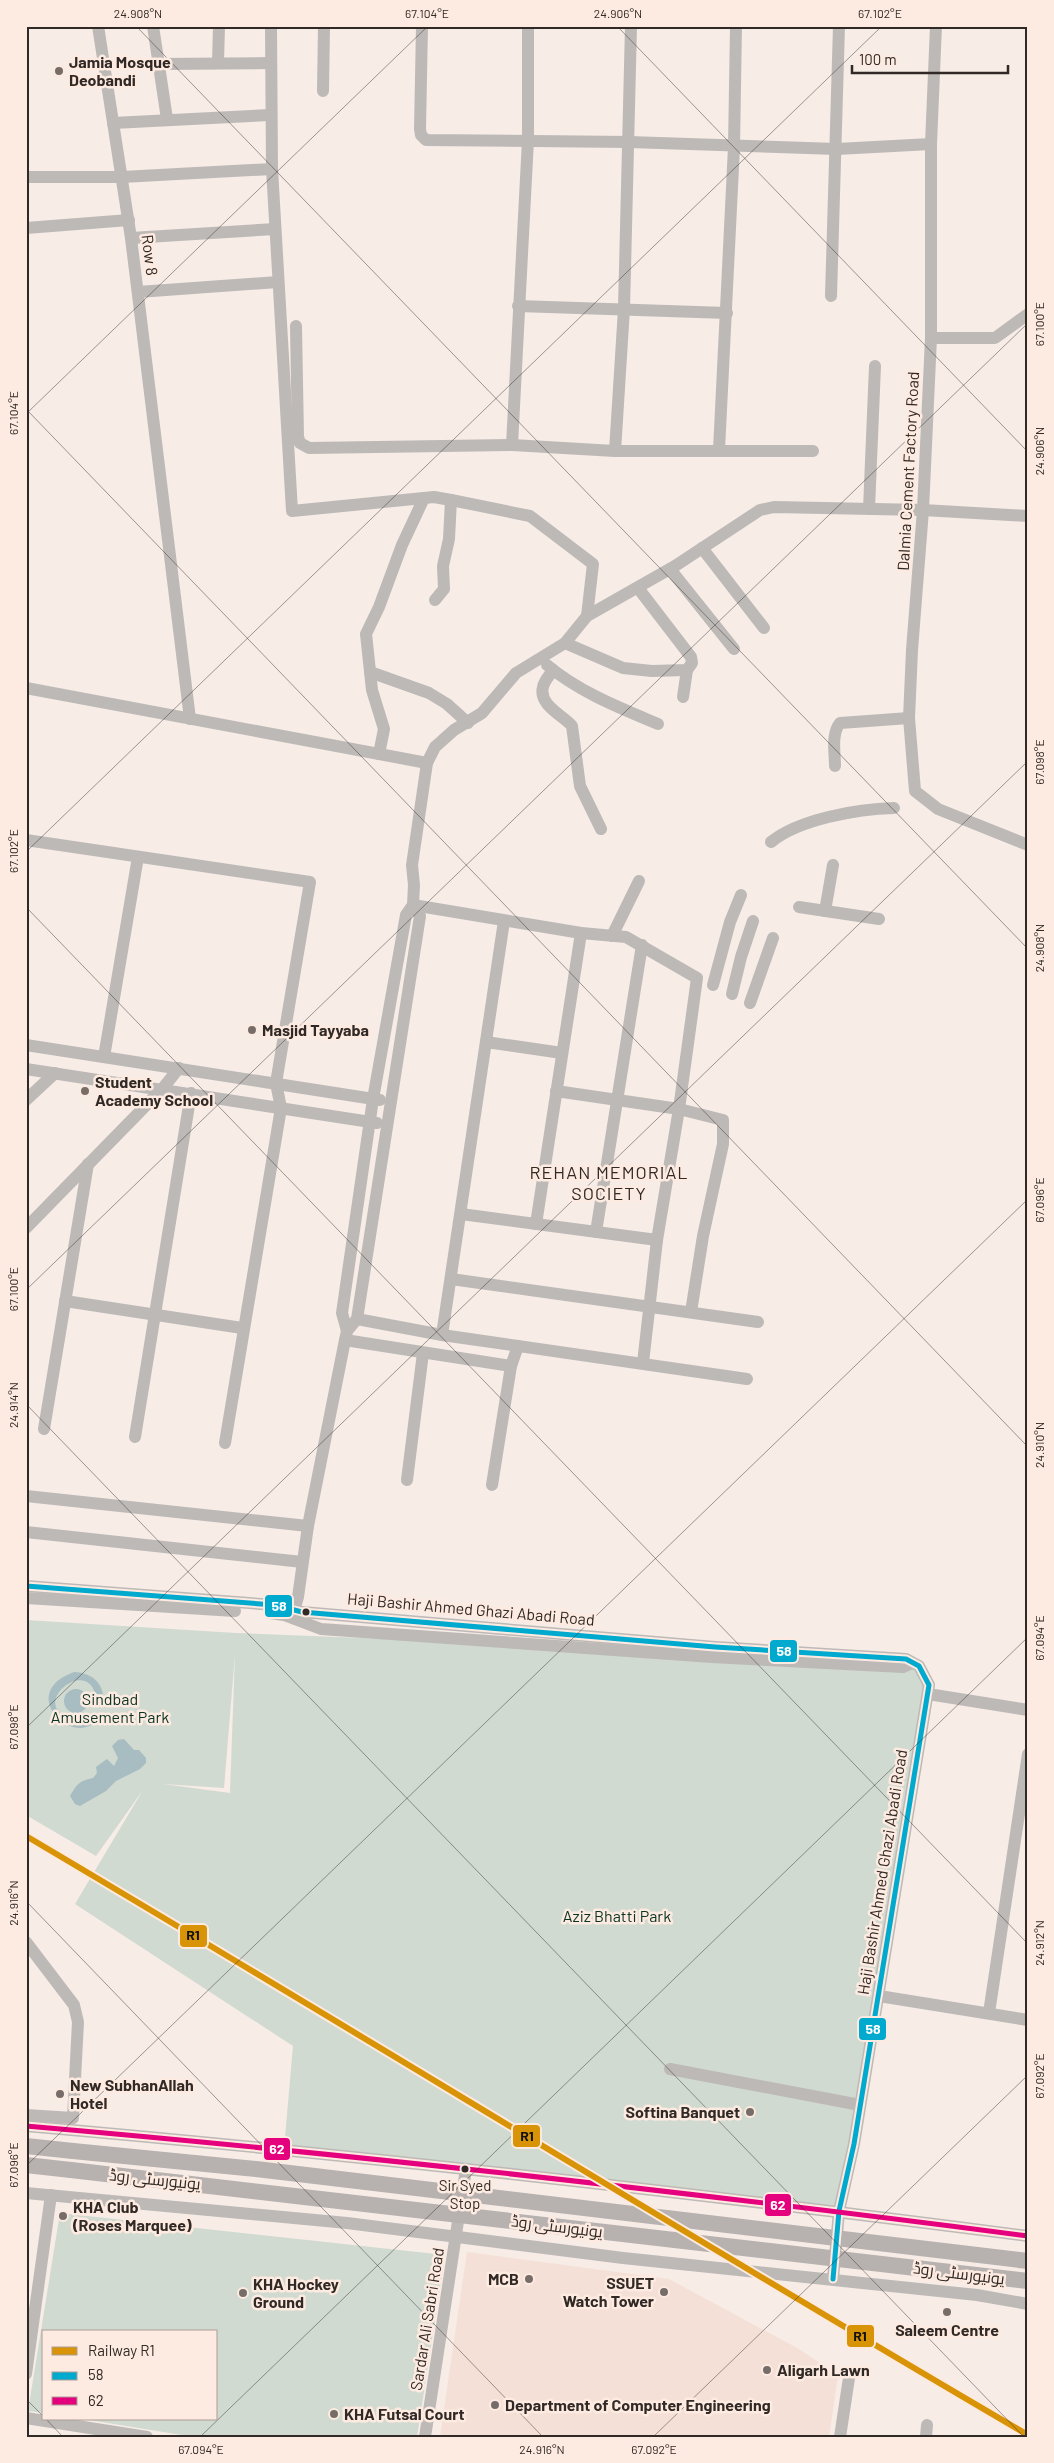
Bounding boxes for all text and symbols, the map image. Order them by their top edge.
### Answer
text: 24.908°N [114,6,162,20]
text: 67.104°E [405,6,449,20]
text: 24.906°N [594,6,642,20]
text: 67.102°E [858,6,902,20]
scale bar [852,42,1008,74]
text: 100 m [859,50,897,68]
place label: Jamia Mosque Deobandi [69,52,171,89]
marker: Jamia Mosque Deobandi [53,65,65,77]
street label: Row 8 [139,233,162,277]
text: 67.100°E [1032,302,1046,346]
street label: Dalmia Cement Factory Road [893,371,922,571]
text: 67.104°E [6,391,20,435]
text: 24.906°N [1032,427,1046,475]
text: 67.098°E [1032,739,1046,785]
text: 67.102°E [6,829,20,873]
text: 24.908°N [1032,924,1046,972]
place label: Masjid Tayyaba [262,1020,369,1039]
marker: Masjid Tayyaba [246,1024,258,1036]
place label: Student Academy School [95,1072,213,1109]
marker: Student Academy School [79,1085,91,1097]
district label: REHAN MEMORIAL SOCIETY [529,1161,689,1204]
text: 67.096°E [1032,1177,1046,1223]
text: 67.100°E [6,1267,20,1311]
text: 24.914°N [6,1382,20,1428]
text: 24.910°N [1032,1422,1046,1468]
street label: Haji Bashir Ahmed Ghazi Abadi Road [347,1588,596,1629]
line badge: 58 [264,1594,293,1618]
text: 58 [271,1597,287,1614]
unlabelled marker [301,1607,311,1617]
text: 67.094°E [1032,1615,1046,1661]
line badge: 58 [769,1639,798,1663]
text: 58 [776,1642,792,1659]
park label: Sindbad Amusement Park [51,1689,169,1726]
text: 67.098°E [6,1704,20,1750]
street label: Haji Bashir Ahmed Ghazi Abadi Road [853,1748,910,1996]
text: 24.916°N [6,1880,20,1926]
park label: Aziz Bhatti Park [563,1906,671,1925]
text: 24.912°N [1032,1920,1046,1966]
line badge: R1 [179,1924,208,1948]
text: R1 [186,1926,200,1943]
line badge: 58 [858,2017,887,2041]
text: 58 [865,2020,881,2037]
text: 67.092°E [1032,2053,1046,2099]
place label: New SubhanAllah Hotel [70,2075,194,2112]
marker: New SubhanAllah Hotel [54,2088,66,2100]
place label: Softina Banquet [626,2102,740,2121]
marker: Softina Banquet [744,2106,756,2118]
line badge: R1 [512,2124,541,2148]
text: R1 [520,2127,534,2144]
line badge: 62 [263,2137,291,2161]
text: 62 [269,2140,285,2157]
text: 67.096°E [6,2142,20,2188]
street label: یونیورسٹی روڈ [108,2164,202,2195]
marker: Sir Syed Stop [460,2164,470,2174]
place label: Sir Syed Stop [439,2176,491,2212]
line badge: 62 [764,2193,792,2217]
text: 62 [770,2196,786,2213]
place label: KHA Club (Roses Marquee) [72,2197,192,2234]
marker: KHA Club (Roses Marquee) [57,2210,69,2222]
street label: یونیورسٹی روڈ [510,2210,605,2243]
street label: Sardar Ali Sabri Road [406,2246,447,2392]
street label: یونیورسٹی روڈ [912,2257,1007,2290]
place label: MCB [488,2269,519,2288]
marker: MCB [523,2273,535,2285]
place label: SSUET Watch Tower [563,2273,654,2310]
place label: KHA Hockey Ground [253,2274,339,2311]
marker: SSUET Watch Tower [658,2286,670,2298]
marker: KHA Hockey Ground [237,2287,249,2299]
marker: Saleem Centre [941,2306,953,2318]
place label: Saleem Centre [895,2320,999,2339]
line badge: R1 [846,2324,875,2348]
text: R1 [853,2327,867,2344]
legend [42,2330,218,2420]
text: Railway R1 [88,2341,155,2359]
place label: Aligarh Lawn [777,2360,870,2379]
marker: Aligarh Lawn [761,2364,773,2376]
text: 58 [88,2365,104,2383]
text: 62 [88,2391,104,2409]
place label: Department of Computer Engineering [505,2395,771,2414]
marker: Department of Computer Engineering [489,2399,501,2411]
place label: KHA Futsal Court [344,2404,464,2423]
marker: KHA Futsal Court [328,2408,340,2420]
text: 67.094°E [178,2442,224,2456]
text: 24.916°N [519,2442,565,2456]
text: 67.092°E [631,2442,677,2456]

